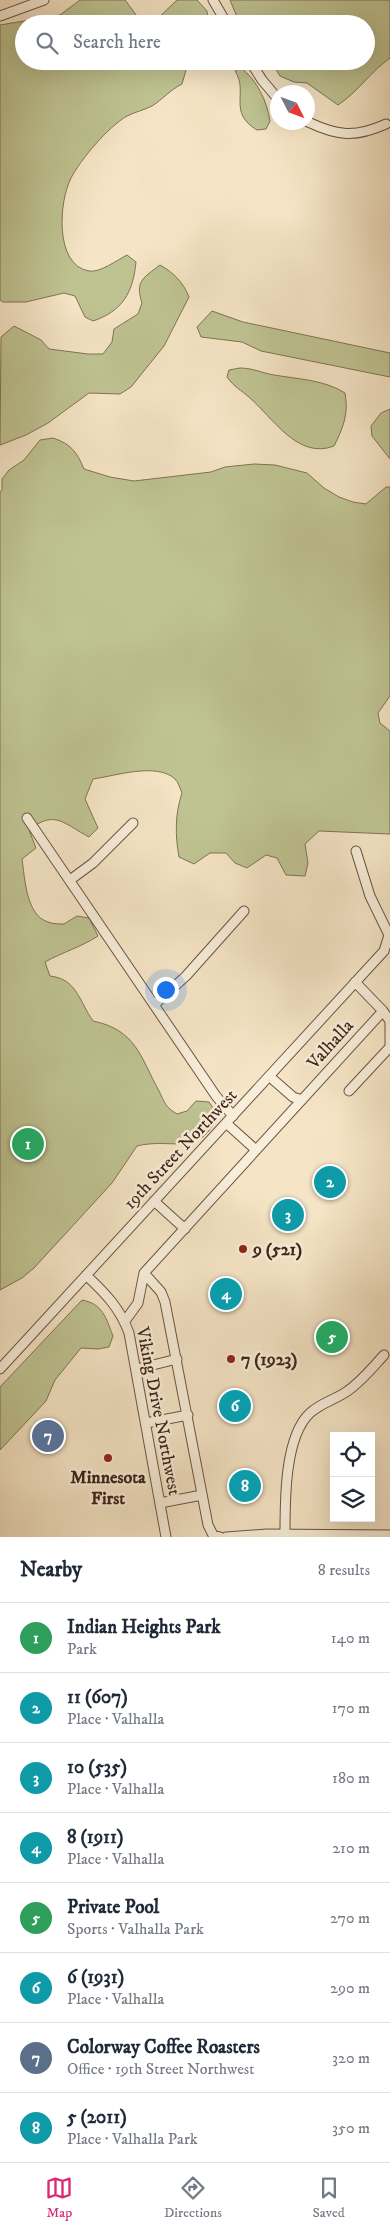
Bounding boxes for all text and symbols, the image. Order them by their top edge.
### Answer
search box [15,15,375,70]
icon: search [33,29,61,57]
text: Search here [73,31,161,54]
north arrow [270,85,315,130]
your location [153,977,179,1003]
street label: Valhalla [302,1015,359,1075]
street label: 19th Street Northwest [119,1085,242,1214]
pin: 1 [12,1125,44,1163]
pin: 2 [314,1163,346,1201]
pin: 3 [272,1196,304,1234]
place label: 9 (521) [251,1239,302,1261]
marker: 9 (521) [237,1243,249,1255]
pin: 4 [210,1275,242,1313]
pin: 5 [316,1318,348,1356]
street label: Viking Drive Northwest [131,1324,185,1497]
place label: 7 (1923) [241,1349,297,1371]
marker: 7 (1923) [225,1353,237,1365]
pin: 6 [219,1387,251,1425]
pin: 7 [32,1417,64,1455]
map controls [330,1432,375,1522]
button: locate [330,1432,375,1477]
marker: Minnesota First [102,1452,114,1464]
place label: Minnesota First [70,1467,146,1510]
pin: 8 [229,1467,261,1505]
button: layers [330,1477,375,1522]
text: Nearby [20,1557,82,1583]
text: 8 results [318,1560,370,1580]
text: Indian Heights Park [67,1616,221,1639]
text: 1 [33,1628,39,1648]
text: 140 m [331,1628,370,1648]
text: Park [67,1639,97,1659]
text: 11 (607) [67,1686,128,1709]
text: 2 [32,1698,40,1718]
text: 170 m [332,1698,370,1718]
text: Place · Valhalla [67,1709,164,1729]
text: 10 (535) [67,1756,127,1779]
text: 3 [33,1768,39,1788]
text: 180 m [332,1768,370,1788]
text: Place · Valhalla [67,1779,164,1799]
text: 8 (1911) [67,1826,124,1849]
text: 4 [31,1838,41,1858]
text: 210 m [332,1838,370,1858]
text: Place · Valhalla [67,1849,164,1869]
text: Private Pool [67,1896,159,1919]
text: 5 [32,1908,40,1928]
text: 270 m [330,1908,370,1928]
text: Sports · Valhalla Park [67,1919,204,1939]
text: 6 (1931) [67,1966,124,1989]
text: 6 [32,1978,40,1998]
text: 290 m [330,1978,370,1998]
text: Place · Valhalla [67,1989,164,2009]
text: Colorway Coffee Roasters [67,2036,260,2059]
text: 7 [32,2048,40,2068]
text: 320 m [332,2048,370,2068]
text: Office · 19th Street Northwest [67,2059,254,2079]
text: 5 (2011) [67,2106,127,2129]
text: 8 [32,2118,40,2138]
text: 350 m [332,2118,370,2138]
text: Place · Valhalla Park [67,2129,198,2149]
tab: Map [45,2174,73,2222]
tab: Directions [164,2174,222,2222]
tab: Saved [313,2174,345,2222]

